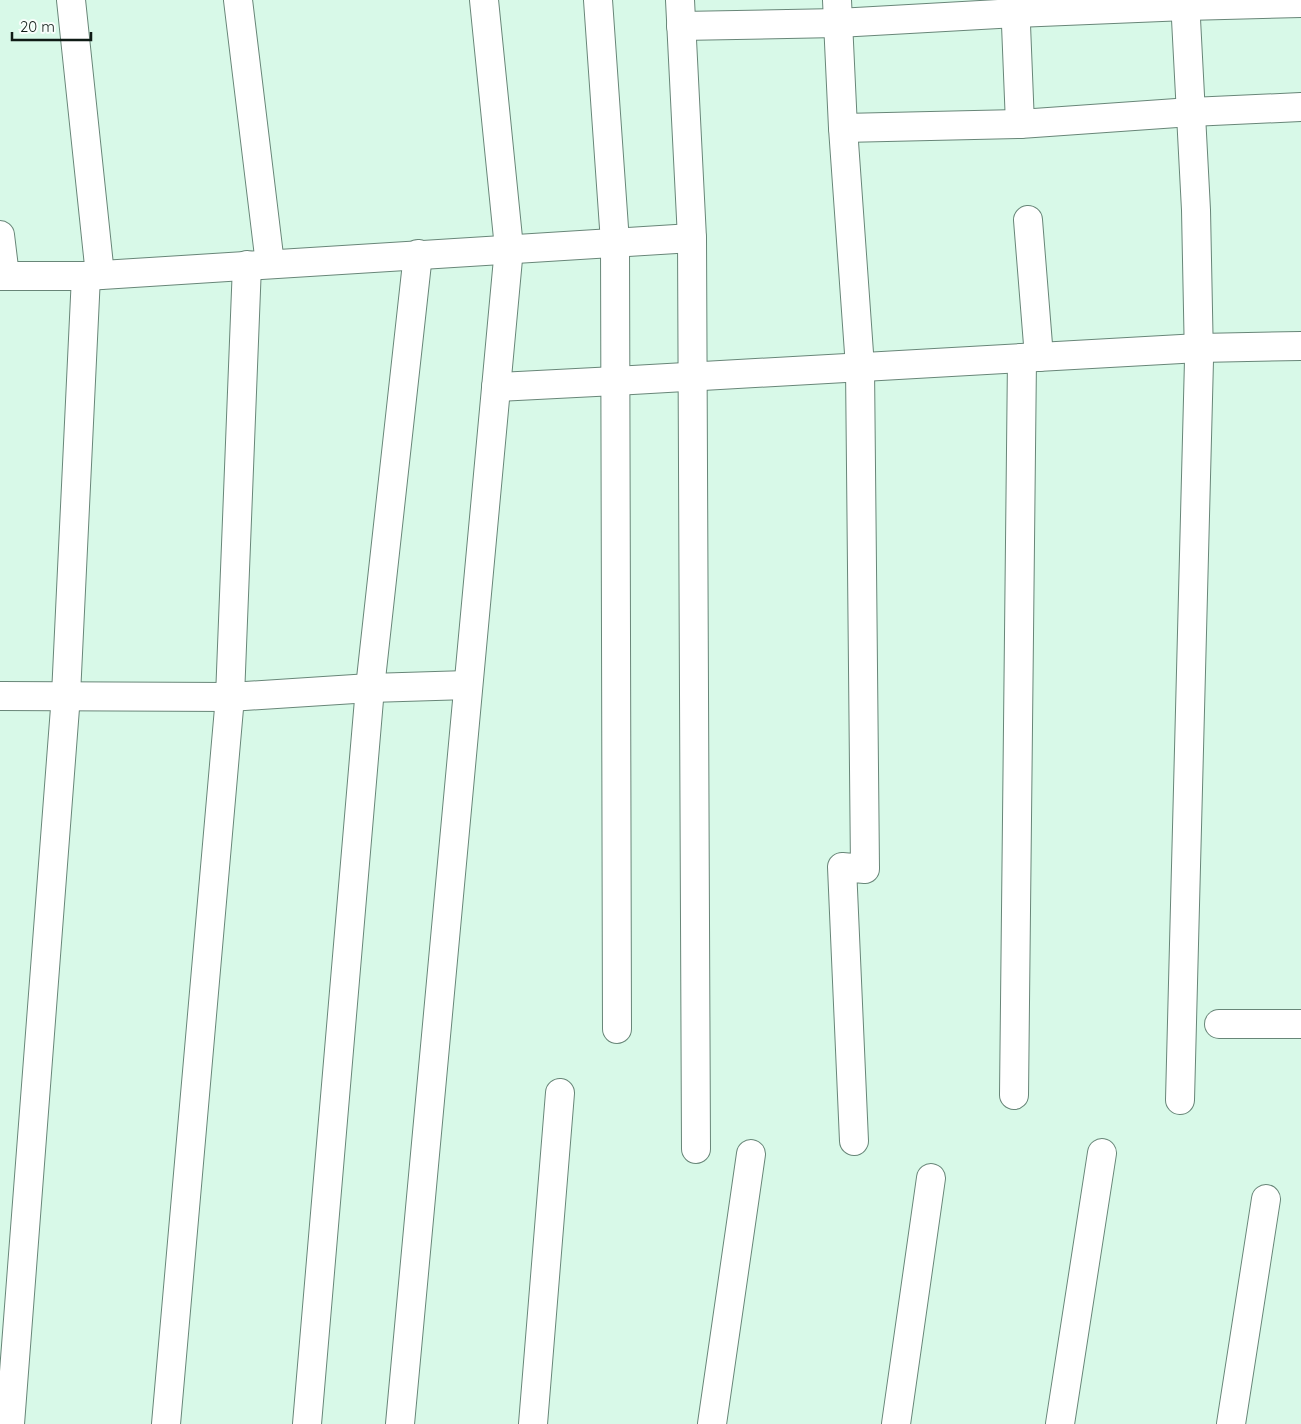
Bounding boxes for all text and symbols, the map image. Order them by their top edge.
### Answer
scale bar [12,10,91,42]
text: 20 m [20,17,55,36]

